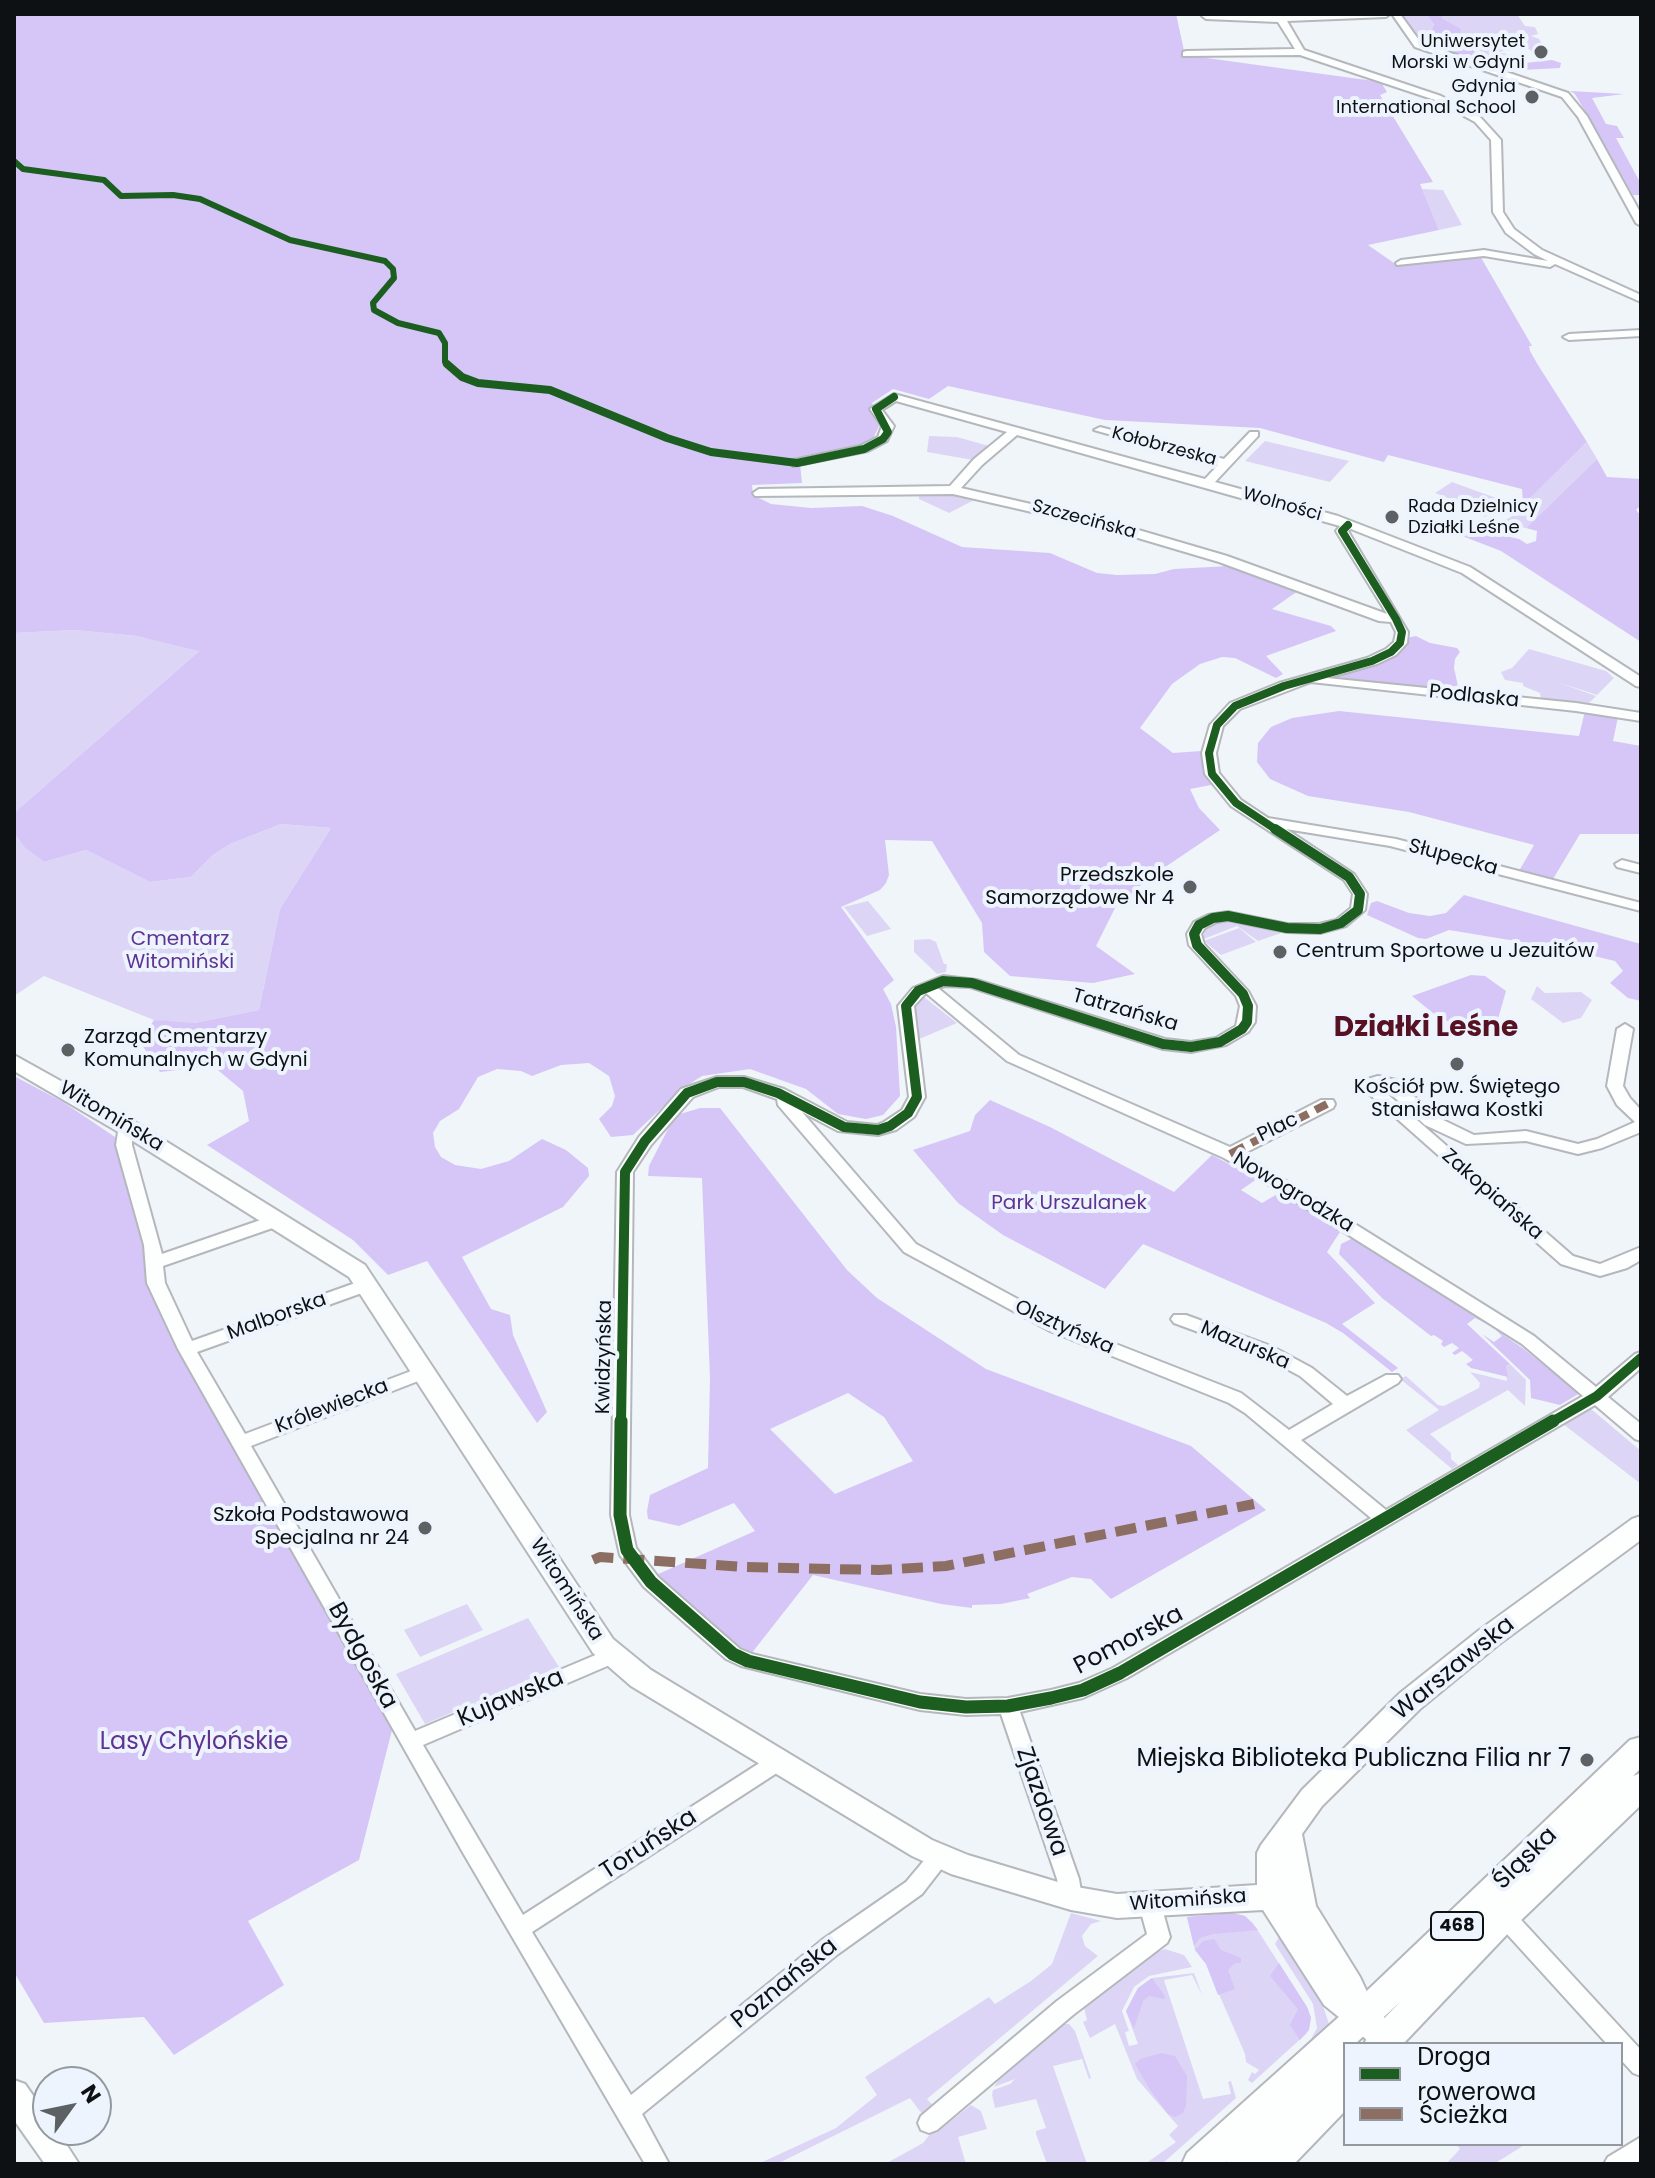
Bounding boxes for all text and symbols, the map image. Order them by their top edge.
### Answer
place label: Uniwersytet Morski w Gdyni [1392,31,1525,74]
marker: Uniwersytet Morski w Gdyni [1532,43,1550,61]
place label: Gdynia International School [1336,76,1516,118]
marker: Gdynia International School [1523,88,1541,106]
street label: Kołobrzeska [1109,423,1219,471]
street label: Wolności [1240,483,1324,527]
street label: Szczecińska [1030,496,1138,544]
place label: Rada Dzielnicy Działki Leśne [1408,496,1538,538]
marker: Rada Dzielnicy Działki Leśne [1383,508,1401,526]
street label: Podlaska [1428,680,1520,714]
street label: Słupecka [1406,835,1500,881]
place label: Przedszkole Samorządowe Nr 4 [985,864,1174,911]
marker: Przedszkole Samorządowe Nr 4 [1181,878,1199,896]
park label: Cmentarz Witomiński [126,928,234,975]
place label: Centrum Sportowe u Jezuitów [1296,940,1594,964]
marker: Centrum Sportowe u Jezuitów [1271,943,1289,961]
street label: Tatrzańska [1069,984,1181,1038]
district label: Działki Leśne [1334,1012,1518,1046]
place label: Zarząd Cmentarzy Komunalnych w Gdyni [84,1026,308,1073]
marker: Zarząd Cmentarzy Komunalnych w Gdyni [59,1041,77,1059]
marker: Kościół pw. Świętego Stanisława Kostki [1448,1055,1466,1073]
place label: Kościół pw. Świętego Stanisława Kostki [1354,1076,1560,1123]
street label: Witomińska [55,1077,167,1157]
street label: Plac [1254,1108,1302,1148]
street label: Zakopiańska [1436,1144,1548,1246]
street label: Nowogrodzka [1228,1148,1358,1238]
park label: Park Urszulanek [991,1192,1147,1216]
street label: Malborska [224,1288,330,1346]
street label: Olsztyńska [1011,1296,1117,1360]
street label: Kwidzyńska [592,1300,618,1414]
street label: Mazurska [1197,1317,1293,1375]
street label: Królewiecka [272,1374,392,1440]
place label: Szkoła Podstawowa Specjalna nr 24 [213,1504,409,1551]
marker: Szkoła Podstawowa Specjalna nr 24 [416,1519,434,1537]
street label: Witomińska [524,1534,608,1646]
street label: Bydgoska [321,1598,403,1714]
street label: Pomorska [1070,1600,1188,1682]
street label: Warszawska [1387,1611,1521,1727]
street label: Kujawska [454,1664,568,1734]
park label: Lasy Chylońskie [100,1729,288,1757]
street label: Zjazdowa [1009,1744,1073,1860]
place label: Miejska Biblioteka Publiczna Filia nr 7 [1136,1746,1571,1774]
marker: Miejska Biblioteka Publiczna Filia nr 7 [1578,1751,1596,1769]
street label: Toruńska [595,1803,703,1887]
street label: Śląska [1488,1822,1564,1896]
street label: Witomińska [1129,1885,1247,1917]
road number: 468 [1431,1912,1483,1940]
street label: Poznańska [726,1932,844,2036]
text: Droga rowerowa [1417,2040,1536,2108]
legend [1343,2042,1623,2146]
north arrow [32,2066,112,2146]
text: N [73,2078,108,2109]
text: Ścieżka [1419,2098,1508,2131]

